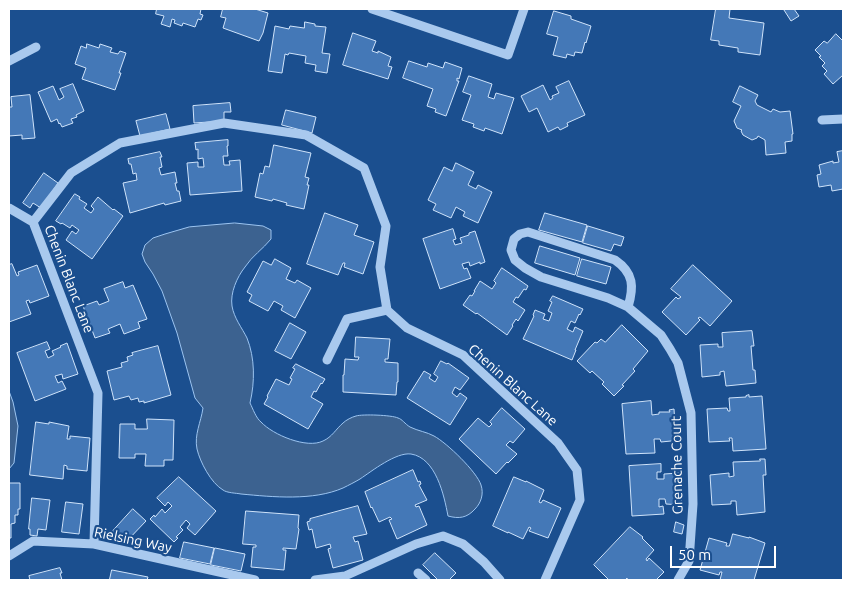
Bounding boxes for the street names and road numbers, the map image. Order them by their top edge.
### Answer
street label: Chenin Blanc Lane [41,223,97,335]
street label: Chenin Blanc Lane [465,340,561,430]
street label: Grenache Court [668,416,686,514]
street label: Rielsing Way [93,524,173,556]

